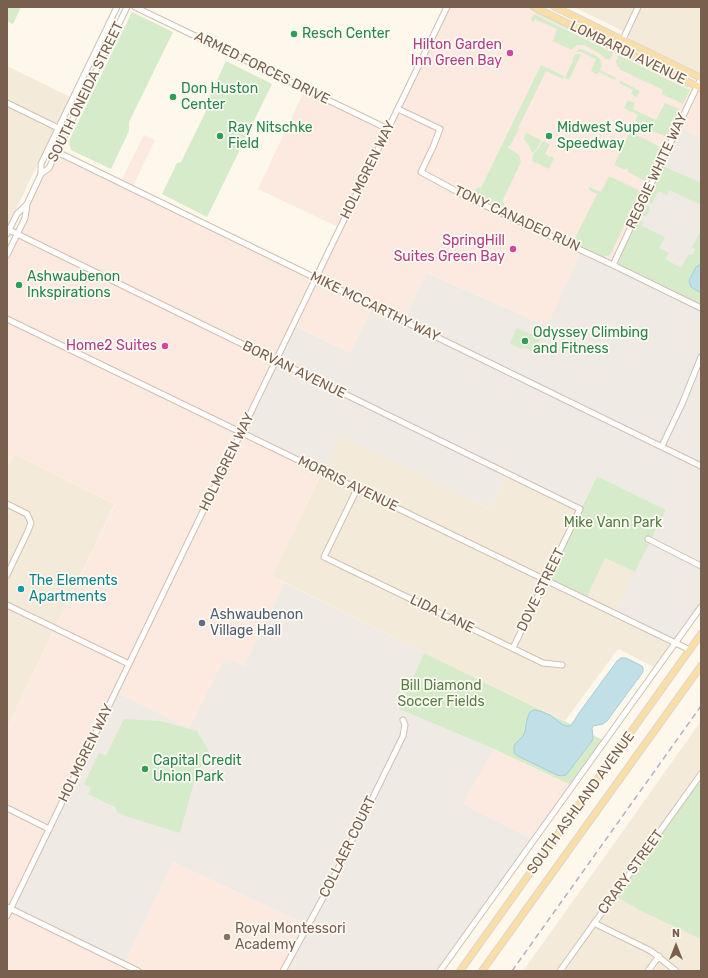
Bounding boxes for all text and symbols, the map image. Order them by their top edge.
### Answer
street label: LOMBARDI AVENUE [567,18,689,88]
street label: SOUTH ONEIDA STREET [45,19,127,165]
place label: Resch Center [302,26,390,42]
street label: ARMED FORCES DRIVE [192,28,332,108]
marker: Resch Center [289,29,299,39]
place label: Hilton Garden Inn Green Bay [411,37,502,70]
marker: Hilton Garden Inn Green Bay [505,48,515,58]
place label: Don Huston Center [181,81,258,114]
marker: Don Huston Center [168,92,178,102]
street label: REGGIE WHITE WAY [623,110,691,232]
street label: HOLMGREN WAY [337,118,399,222]
place label: Ray Nitschke Field [228,120,313,152]
place label: Midwest Super Speedway [557,120,653,152]
marker: Ray Nitschke Field [215,131,225,141]
marker: Midwest Super Speedway [544,131,554,141]
street label: TONY CANADEO RUN [451,182,583,256]
place label: SpringHill Suites Green Bay [394,233,505,266]
marker: SpringHill Suites Green Bay [508,244,518,254]
street label: MIKE MCCARTHY WAY [307,268,443,346]
place label: Ashwaubenon Inkspirations [27,269,120,302]
marker: Ashwaubenon Inkspirations [14,280,24,290]
place label: Odyssey Climbing and Fitness [533,325,648,358]
marker: Odyssey Climbing and Fitness [520,336,530,346]
place label: Home2 Suites [66,338,157,354]
street label: BORVAN AVENUE [239,338,349,402]
marker: Home2 Suites [160,341,170,351]
street label: HOLMGREN WAY [196,410,258,514]
street label: MORRIS AVENUE [295,452,401,516]
park label: Mike Vann Park [564,515,662,531]
street label: DOVE STREET [514,545,568,635]
place label: The Elements Apartments [29,573,118,606]
marker: The Elements Apartments [16,584,26,594]
street label: LIDA LANE [407,591,477,637]
place label: Ashwaubenon Village Hall [210,607,303,640]
marker: Ashwaubenon Village Hall [197,618,207,628]
park label: Bill Diamond Soccer Fields [397,678,485,710]
street label: HOLMGREN WAY [55,701,117,805]
street label: SOUTH ASHLAND AVENUE [524,729,638,877]
place label: Capital Credit Union Park [153,753,241,786]
marker: Capital Credit Union Park [140,764,150,774]
street label: COLLAER COURT [316,794,380,900]
street label: CRARY STREET [595,827,667,917]
place label: Royal Montessori Academy [235,921,346,954]
north arrow [656,926,696,966]
text: N [672,927,680,940]
marker: Royal Montessori Academy [222,932,232,942]

